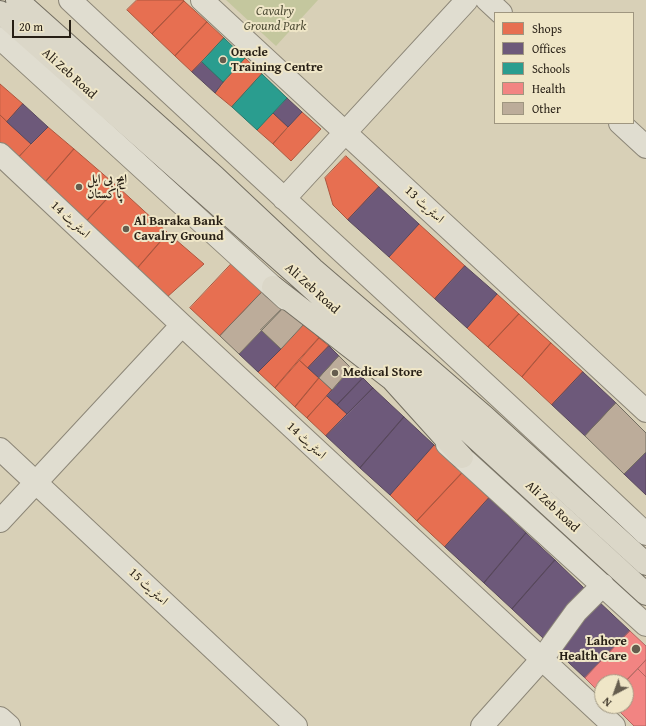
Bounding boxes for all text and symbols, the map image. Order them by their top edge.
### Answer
park label: Cavalry Ground Park [244,4,306,35]
scale bar [14,12,73,38]
legend [494,12,634,124]
text: 20 m [19,18,43,35]
text: Shops [532,20,562,37]
text: Offices [532,40,566,57]
place label: Oracle Training Centre [231,45,323,76]
street label: Ali Zeb Road [39,46,99,102]
marker: Oracle Training Centre [218,55,228,65]
text: Schools [532,60,570,77]
text: Health [532,80,566,97]
text: Other [532,100,561,117]
place label: ایچ بی ایل پاکستان [87,172,127,203]
marker: ایچ بی ایل پاکستان [74,182,84,192]
street label: اسٹریٹ 13 [401,183,447,227]
street label: اسٹریٹ 14 [47,198,93,242]
place label: Al Baraka Bank Cavalry Ground [134,214,224,245]
marker: Al Baraka Bank Cavalry Ground [121,224,131,234]
street label: Ali Zeb Road [282,261,342,317]
place label: Medical Store [343,365,422,381]
marker: Medical Store [330,368,340,378]
street label: اسٹریٹ 14 [283,419,329,463]
street label: Ali Zeb Road [522,478,582,536]
street label: اسٹریٹ 15 [125,565,171,609]
place label: Lahore Health Care [559,634,627,665]
marker: Lahore Health Care [630,643,642,655]
north arrow [594,674,634,714]
text: N [599,694,615,711]

